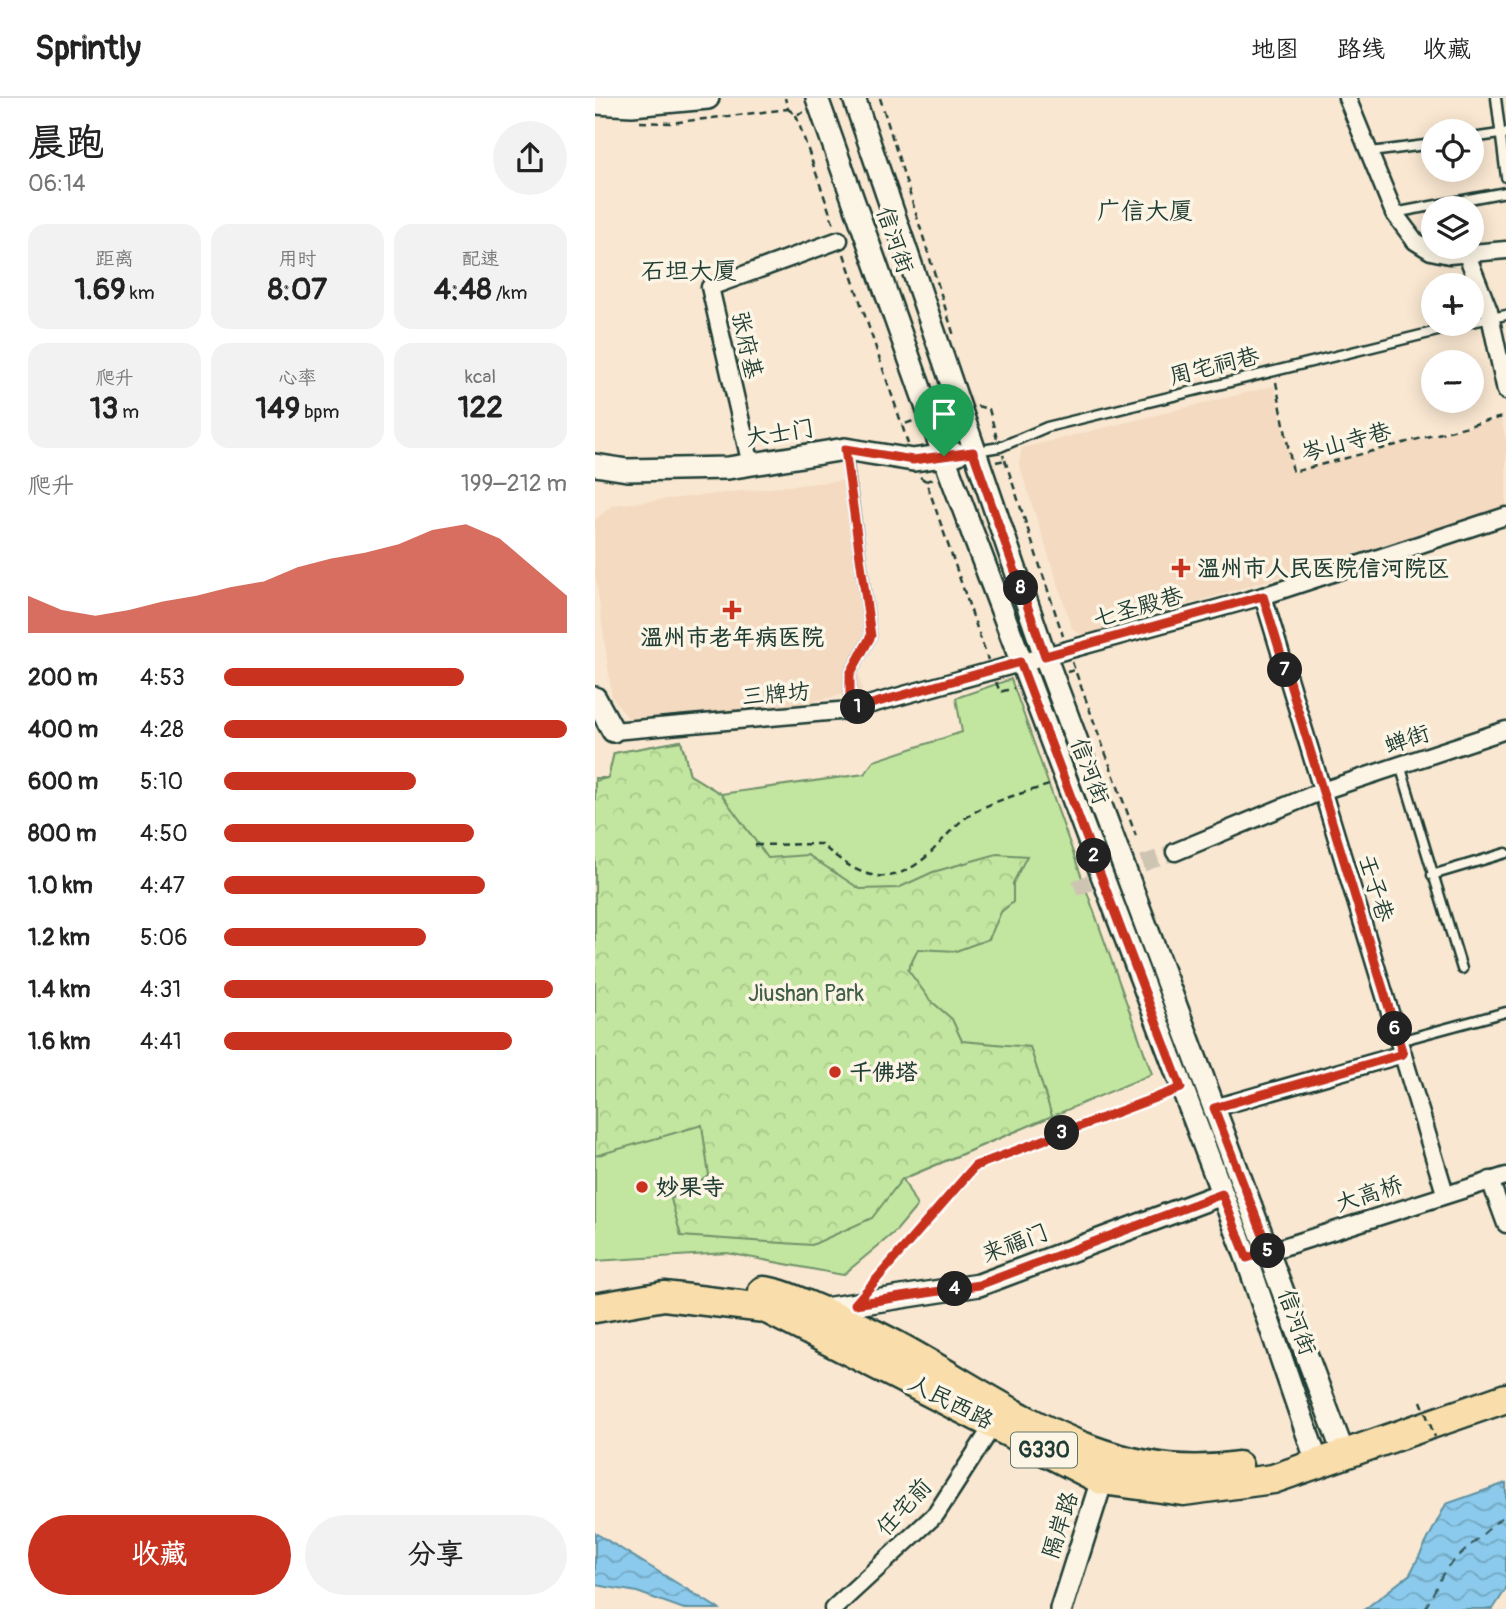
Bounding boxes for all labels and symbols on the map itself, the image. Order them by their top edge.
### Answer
district label: 广信大厦 [1097,197,1193,226]
street label: 信河街 [870,203,920,277]
district label: 石坦大厦 [641,257,737,286]
street label: 张府基 [725,308,769,382]
street label: 周宅祠巷 [1166,341,1263,391]
pin [914,384,974,456]
street label: 大士门 [744,413,816,453]
street label: 岑山寺巷 [1298,416,1395,468]
place label: 温州市人民医院信河院区 [1197,554,1450,583]
marker: 温州市人民医院信河院区 [1171,558,1191,578]
pin: 8 [1003,570,1039,606]
street label: 七圣殿巷 [1090,580,1187,634]
marker: 温州市老年病医院 [722,600,742,620]
place label: 温州市老年病医院 [640,623,824,652]
pin: 7 [1267,652,1303,688]
street label: 三牌坊 [740,677,812,711]
pin: 1 [841,690,875,724]
street label: 蝉街 [1381,718,1433,760]
street label: 信河街 [1064,734,1116,808]
pin: 2 [1077,838,1111,874]
street label: 壬子巷 [1352,851,1400,926]
park label: Jiushan Park [748,979,864,1008]
pin: 6 [1377,1012,1413,1046]
place label: 千佛塔 [849,1058,918,1087]
marker: 千佛塔 [827,1064,843,1080]
pin: 3 [1044,1116,1079,1150]
street label: 大高桥 [1332,1170,1406,1218]
place label: 妙果寺 [656,1173,725,1202]
marker: 妙果寺 [634,1179,650,1195]
street label: 来福门 [978,1217,1052,1269]
pin: 5 [1251,1234,1285,1268]
pin: 4 [937,1272,973,1306]
street label: 信河街 [1272,1285,1322,1359]
street label: 人民西路 [903,1368,999,1436]
road number: G330 [1011,1432,1077,1468]
street label: 任宅前 [870,1472,938,1542]
street label: 隔岸路 [1036,1488,1084,1562]

